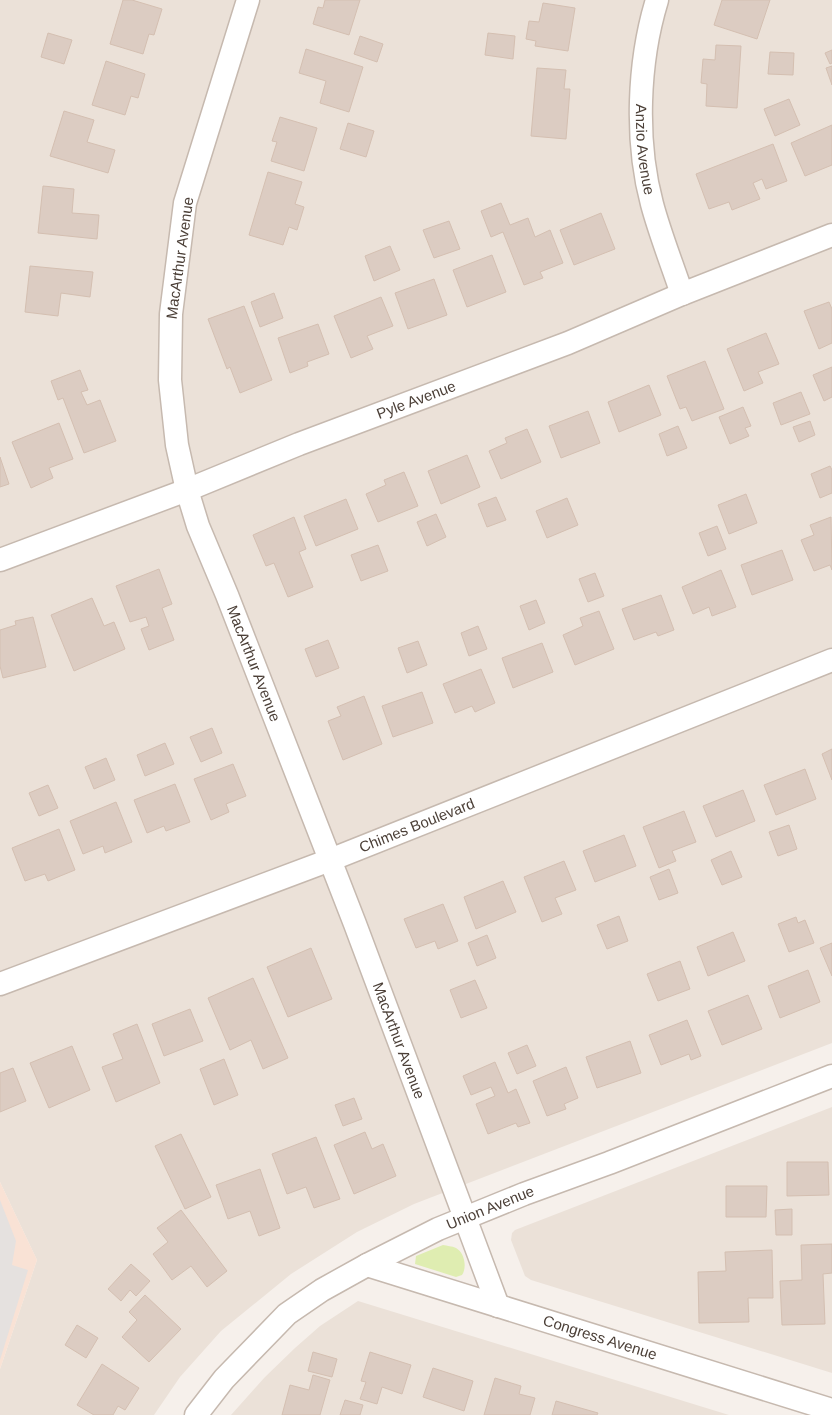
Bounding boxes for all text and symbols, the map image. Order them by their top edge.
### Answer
street label: Anzio Avenue [633,104,658,196]
street label: MacArthur Avenue [163,196,196,320]
street label: Pyle Avenue [374,377,458,422]
street label: MacArthur Avenue [224,603,284,724]
street label: Chimes Boulevard [357,794,477,856]
street label: MacArthur Avenue [370,980,429,1101]
street label: Union Avenue [444,1182,536,1233]
street label: Congress Avenue [541,1311,659,1363]

